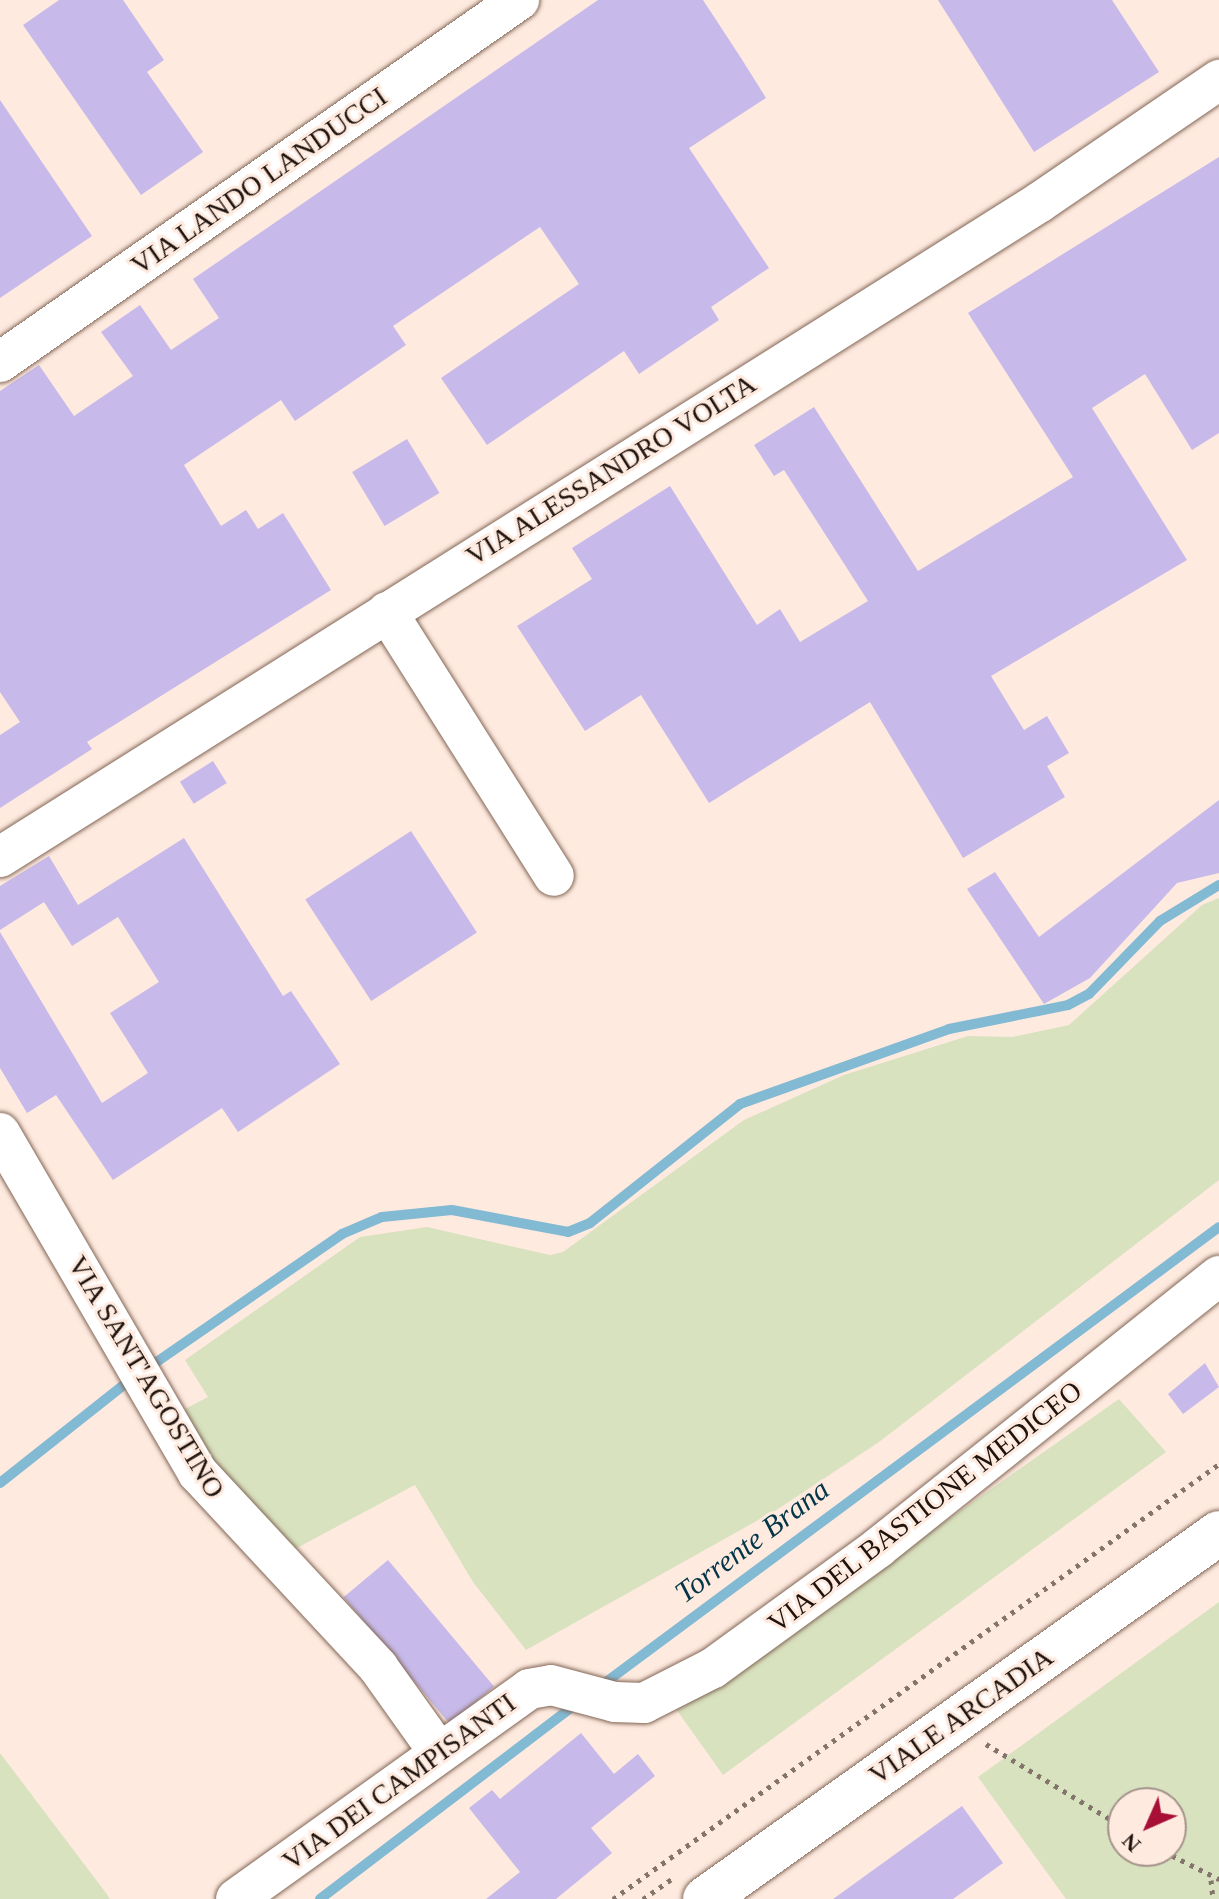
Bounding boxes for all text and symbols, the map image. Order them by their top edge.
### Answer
street label: VIA LANDO LANDUCCI [124,79,394,283]
street label: VIA ALESSANDRO VOLTA [458,366,764,574]
street label: VIA SANT'AGOSTINO [60,1249,232,1505]
street label: VIA DEL BASTIONE MEDICEO [761,1373,1089,1641]
water label: Torrente Brana [668,1471,836,1611]
street label: VIALE ARCADIA [862,1640,1060,1792]
street label: VIA DEI CAMPISANTI [275,1686,523,1878]
north arrow [1107,1787,1187,1867]
text: N [1117,1828,1146,1857]

